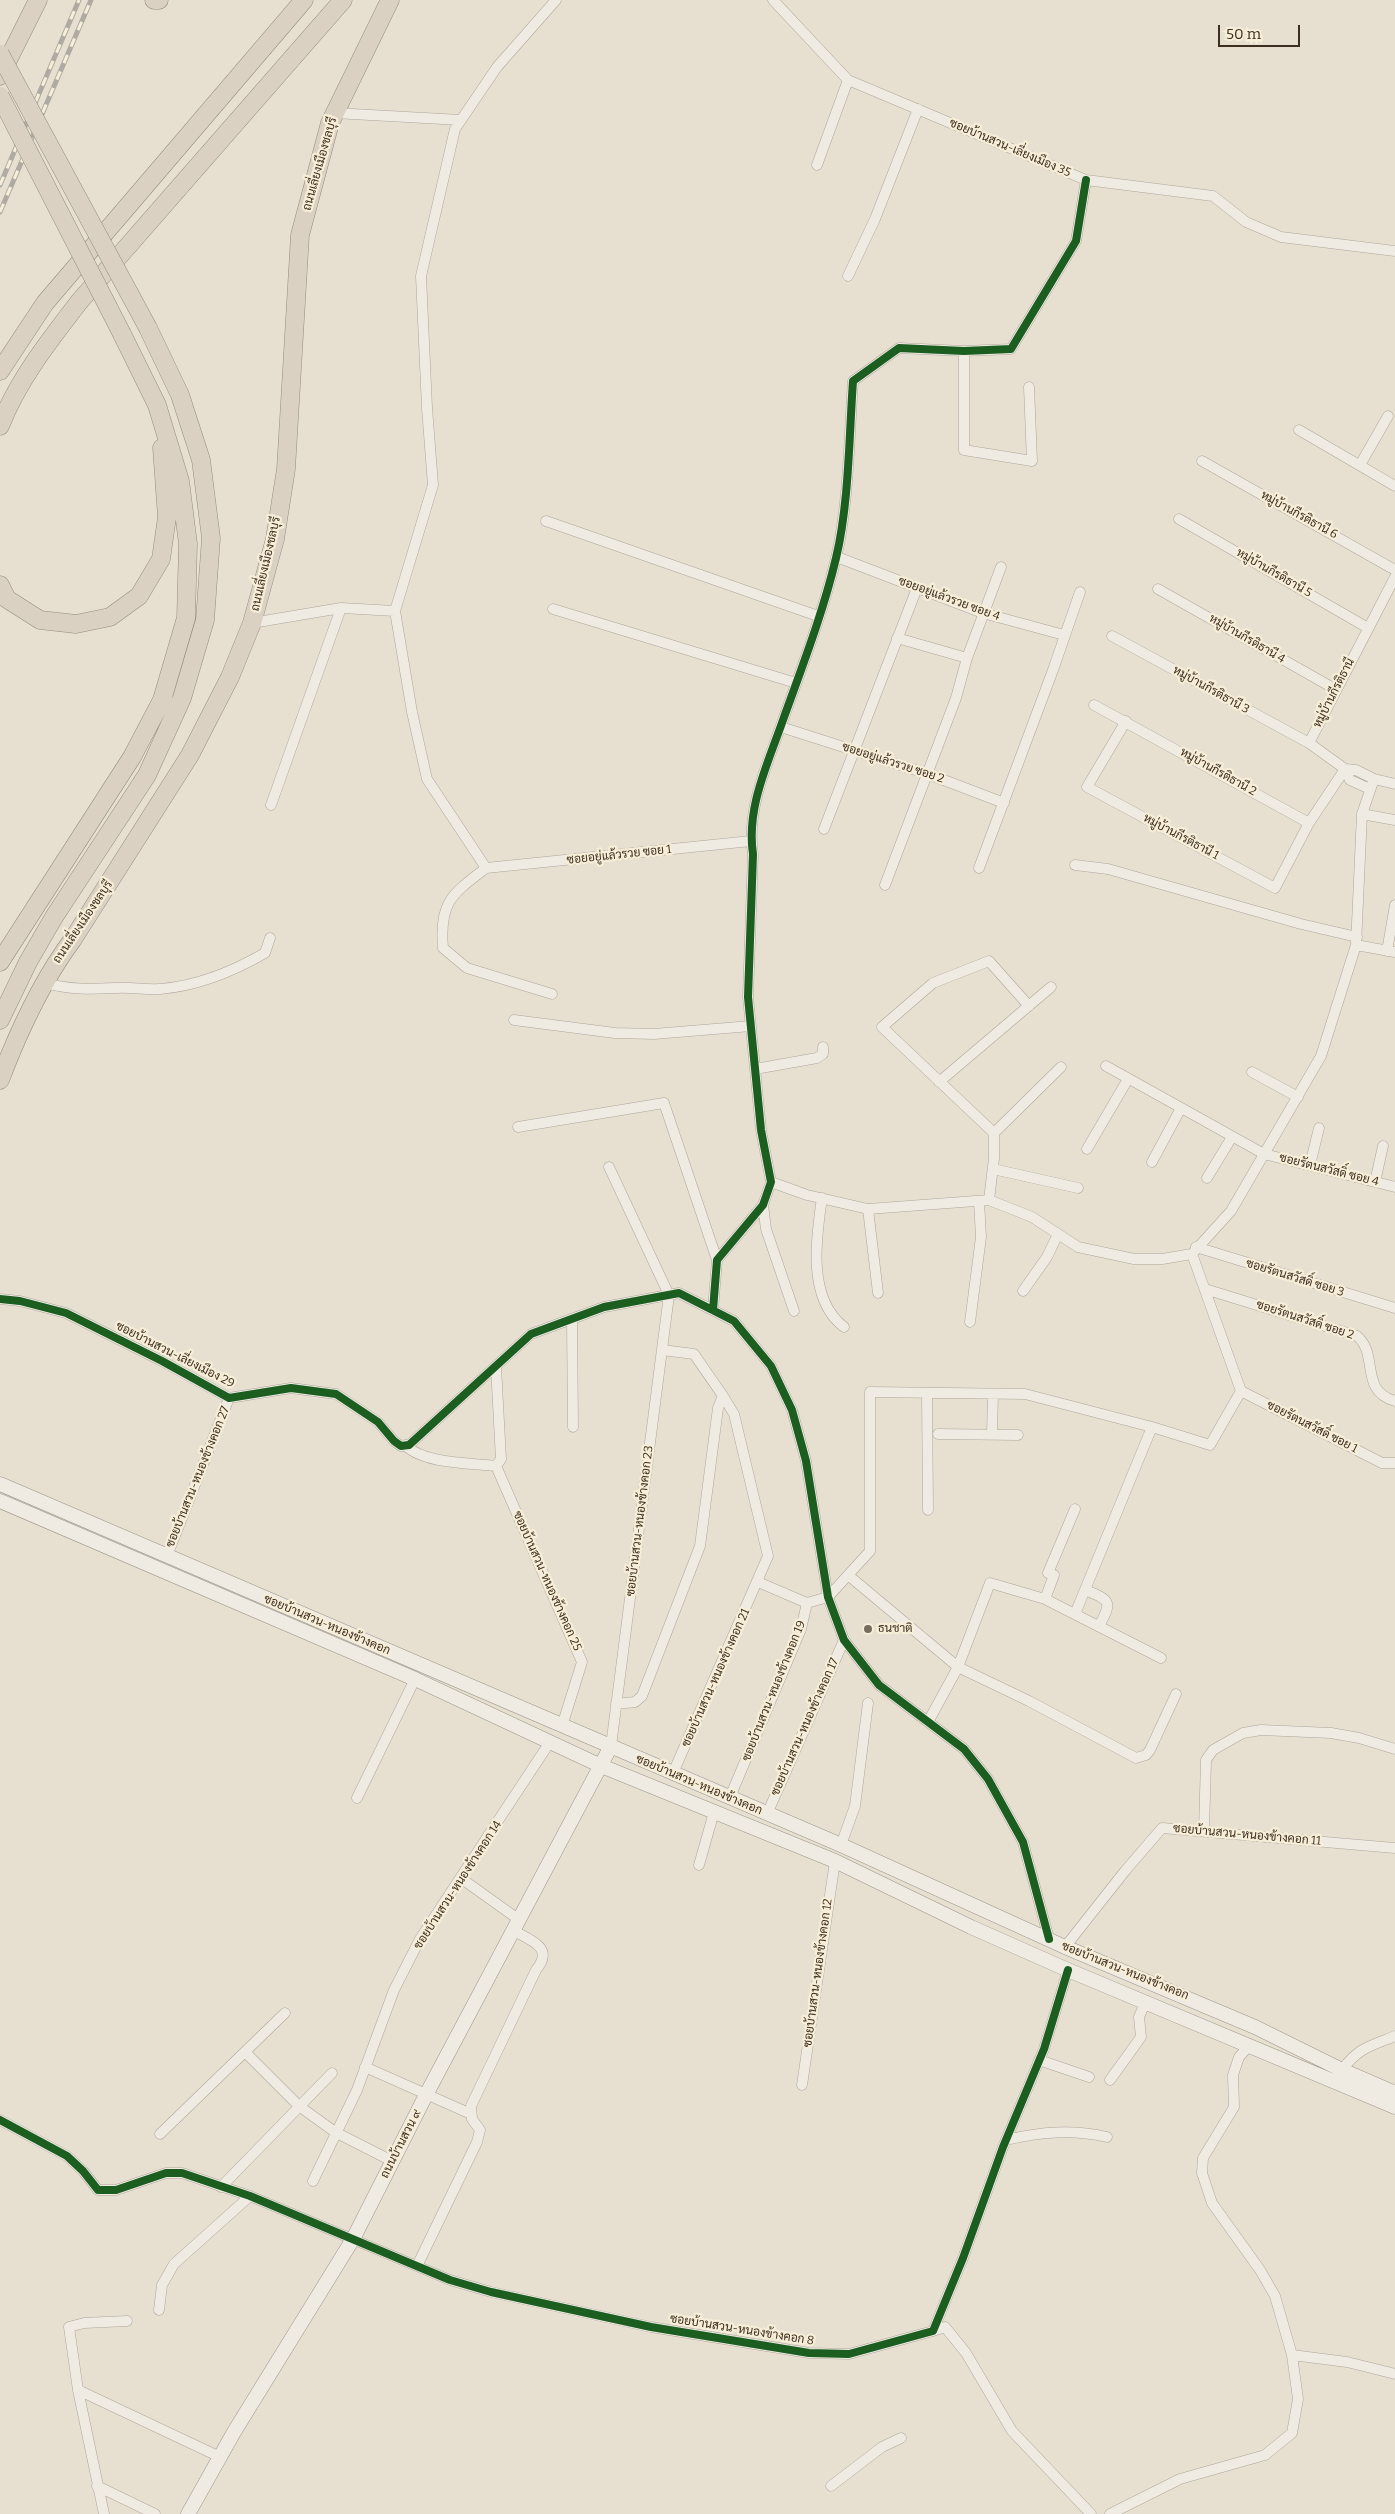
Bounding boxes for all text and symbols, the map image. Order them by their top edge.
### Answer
scale bar [1220,15,1302,47]
text: 50 m [1226,25,1261,43]
street label: ถนนเลี่ยงเมืองชลบุรี [300,116,340,212]
street label: ซอยบ้านสวน-เลี่ยงเมือง 35 [947,116,1073,180]
street label: หมู่บ้านกีรติธานี 6 [1258,488,1340,542]
street label: ถนนเลี่ยงเมืองชลบุรี [248,515,284,613]
street label: หมู่บ้านกีรติธานี 5 [1234,546,1314,600]
street label: ซอยอยู่แล้วรวย ซอย 4 [896,574,1002,624]
street label: หมู่บ้านกีรติธานี 4 [1206,611,1288,667]
street label: หมู่บ้านกีรติธานี [1310,656,1358,730]
street label: หมู่บ้านกีรติธานี 3 [1170,663,1252,717]
street label: ซอยอยู่แล้วรวย ซอย 2 [840,740,946,786]
street label: หมู่บ้านกีรติธานี 2 [1177,745,1259,799]
street label: หมู่บ้านกีรติธานี 1 [1141,811,1221,863]
street label: ซอยอยู่แล้วรวย ซอย 1 [566,842,672,868]
street label: ถนนเลี่ยงเมืองชลบุรี [50,878,116,966]
street label: ซอยรัตนสวัสดิ์ ซอย 4 [1278,1151,1380,1189]
street label: ซอยรัตนสวัสดิ์ ซอย 3 [1244,1256,1346,1300]
street label: ซอยรัตนสวัสดิ์ ซอย 2 [1254,1297,1356,1343]
street label: ซอยบ้านสวน-เลี่ยงเมือง 29 [113,1319,237,1391]
street label: ซอยรัตนสวัสดิ์ ซอย 1 [1264,1398,1360,1456]
street label: ซอยบ้านสวน-หนองข้างคอก 27 [163,1404,233,1550]
street label: ซอยบ้านสวน-หนองข้างคอก 23 [624,1445,656,1597]
street label: ซอยบ้านสวน-หนองข้างคอก 25 [510,1509,584,1653]
street label: ซอยบ้านสวน-หนองข้างคอก [262,1592,392,1658]
street label: ซอยบ้านสวน-หนองข้างคอก 21 [679,1607,753,1749]
street label: ซอยบ้านสวน-หนองข้างคอก 19 [739,1619,809,1763]
place label: ธนชาติ [878,1622,913,1636]
marker: ธนชาติ [862,1623,874,1635]
street label: ซอยบ้านสวน-หนองข้างคอก 17 [768,1656,842,1798]
street label: ซอยบ้านสวน-หนองข้างคอก [634,1752,764,1818]
street label: ซอยบ้านสวน-หนองข้างคอก 14 [411,1818,505,1952]
street label: ซอยบ้านสวน-หนองข้างคอก 11 [1173,1821,1321,1849]
street label: ซอยบ้านสวน-หนองข้างคอก 12 [800,1898,836,2048]
street label: ซอยบ้านสวน-หนองข้างคอก [1059,1939,1191,2003]
street label: ถนนบ้านสวน ๙ [378,2107,424,2181]
street label: ซอยบ้านสวน-หนองข้างคอก 8 [669,2311,815,2349]

